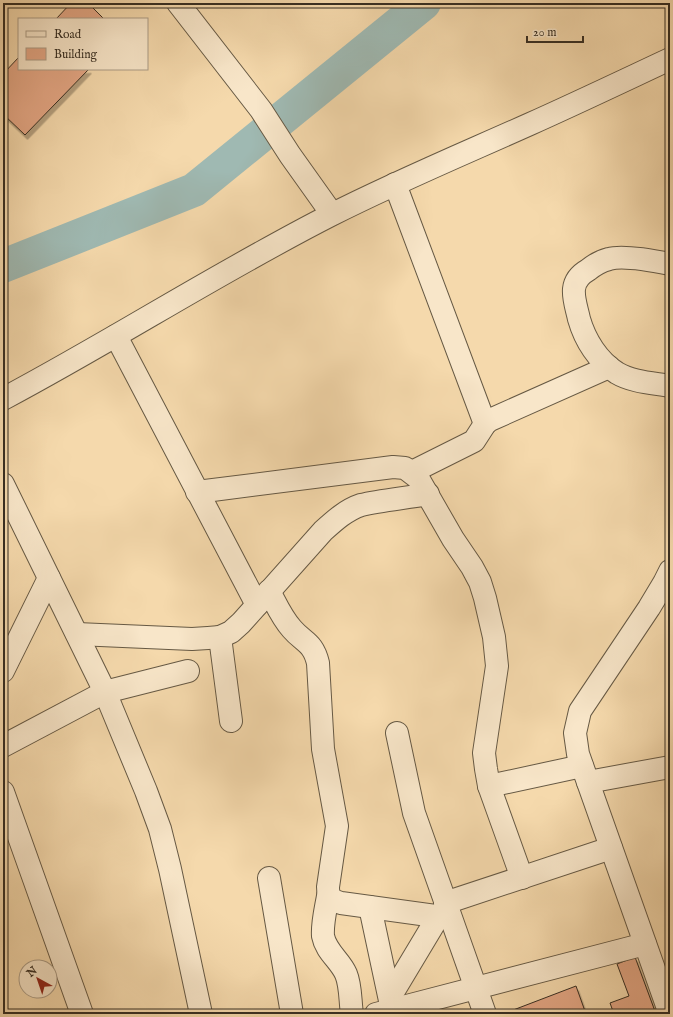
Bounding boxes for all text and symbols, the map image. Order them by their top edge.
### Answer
legend [18,18,148,70]
scale bar [527,18,583,44]
text: 20 m [533,25,556,40]
text: Road [54,27,82,42]
text: Building [54,47,98,62]
north arrow [18,959,58,999]
text: N [23,963,41,981]

